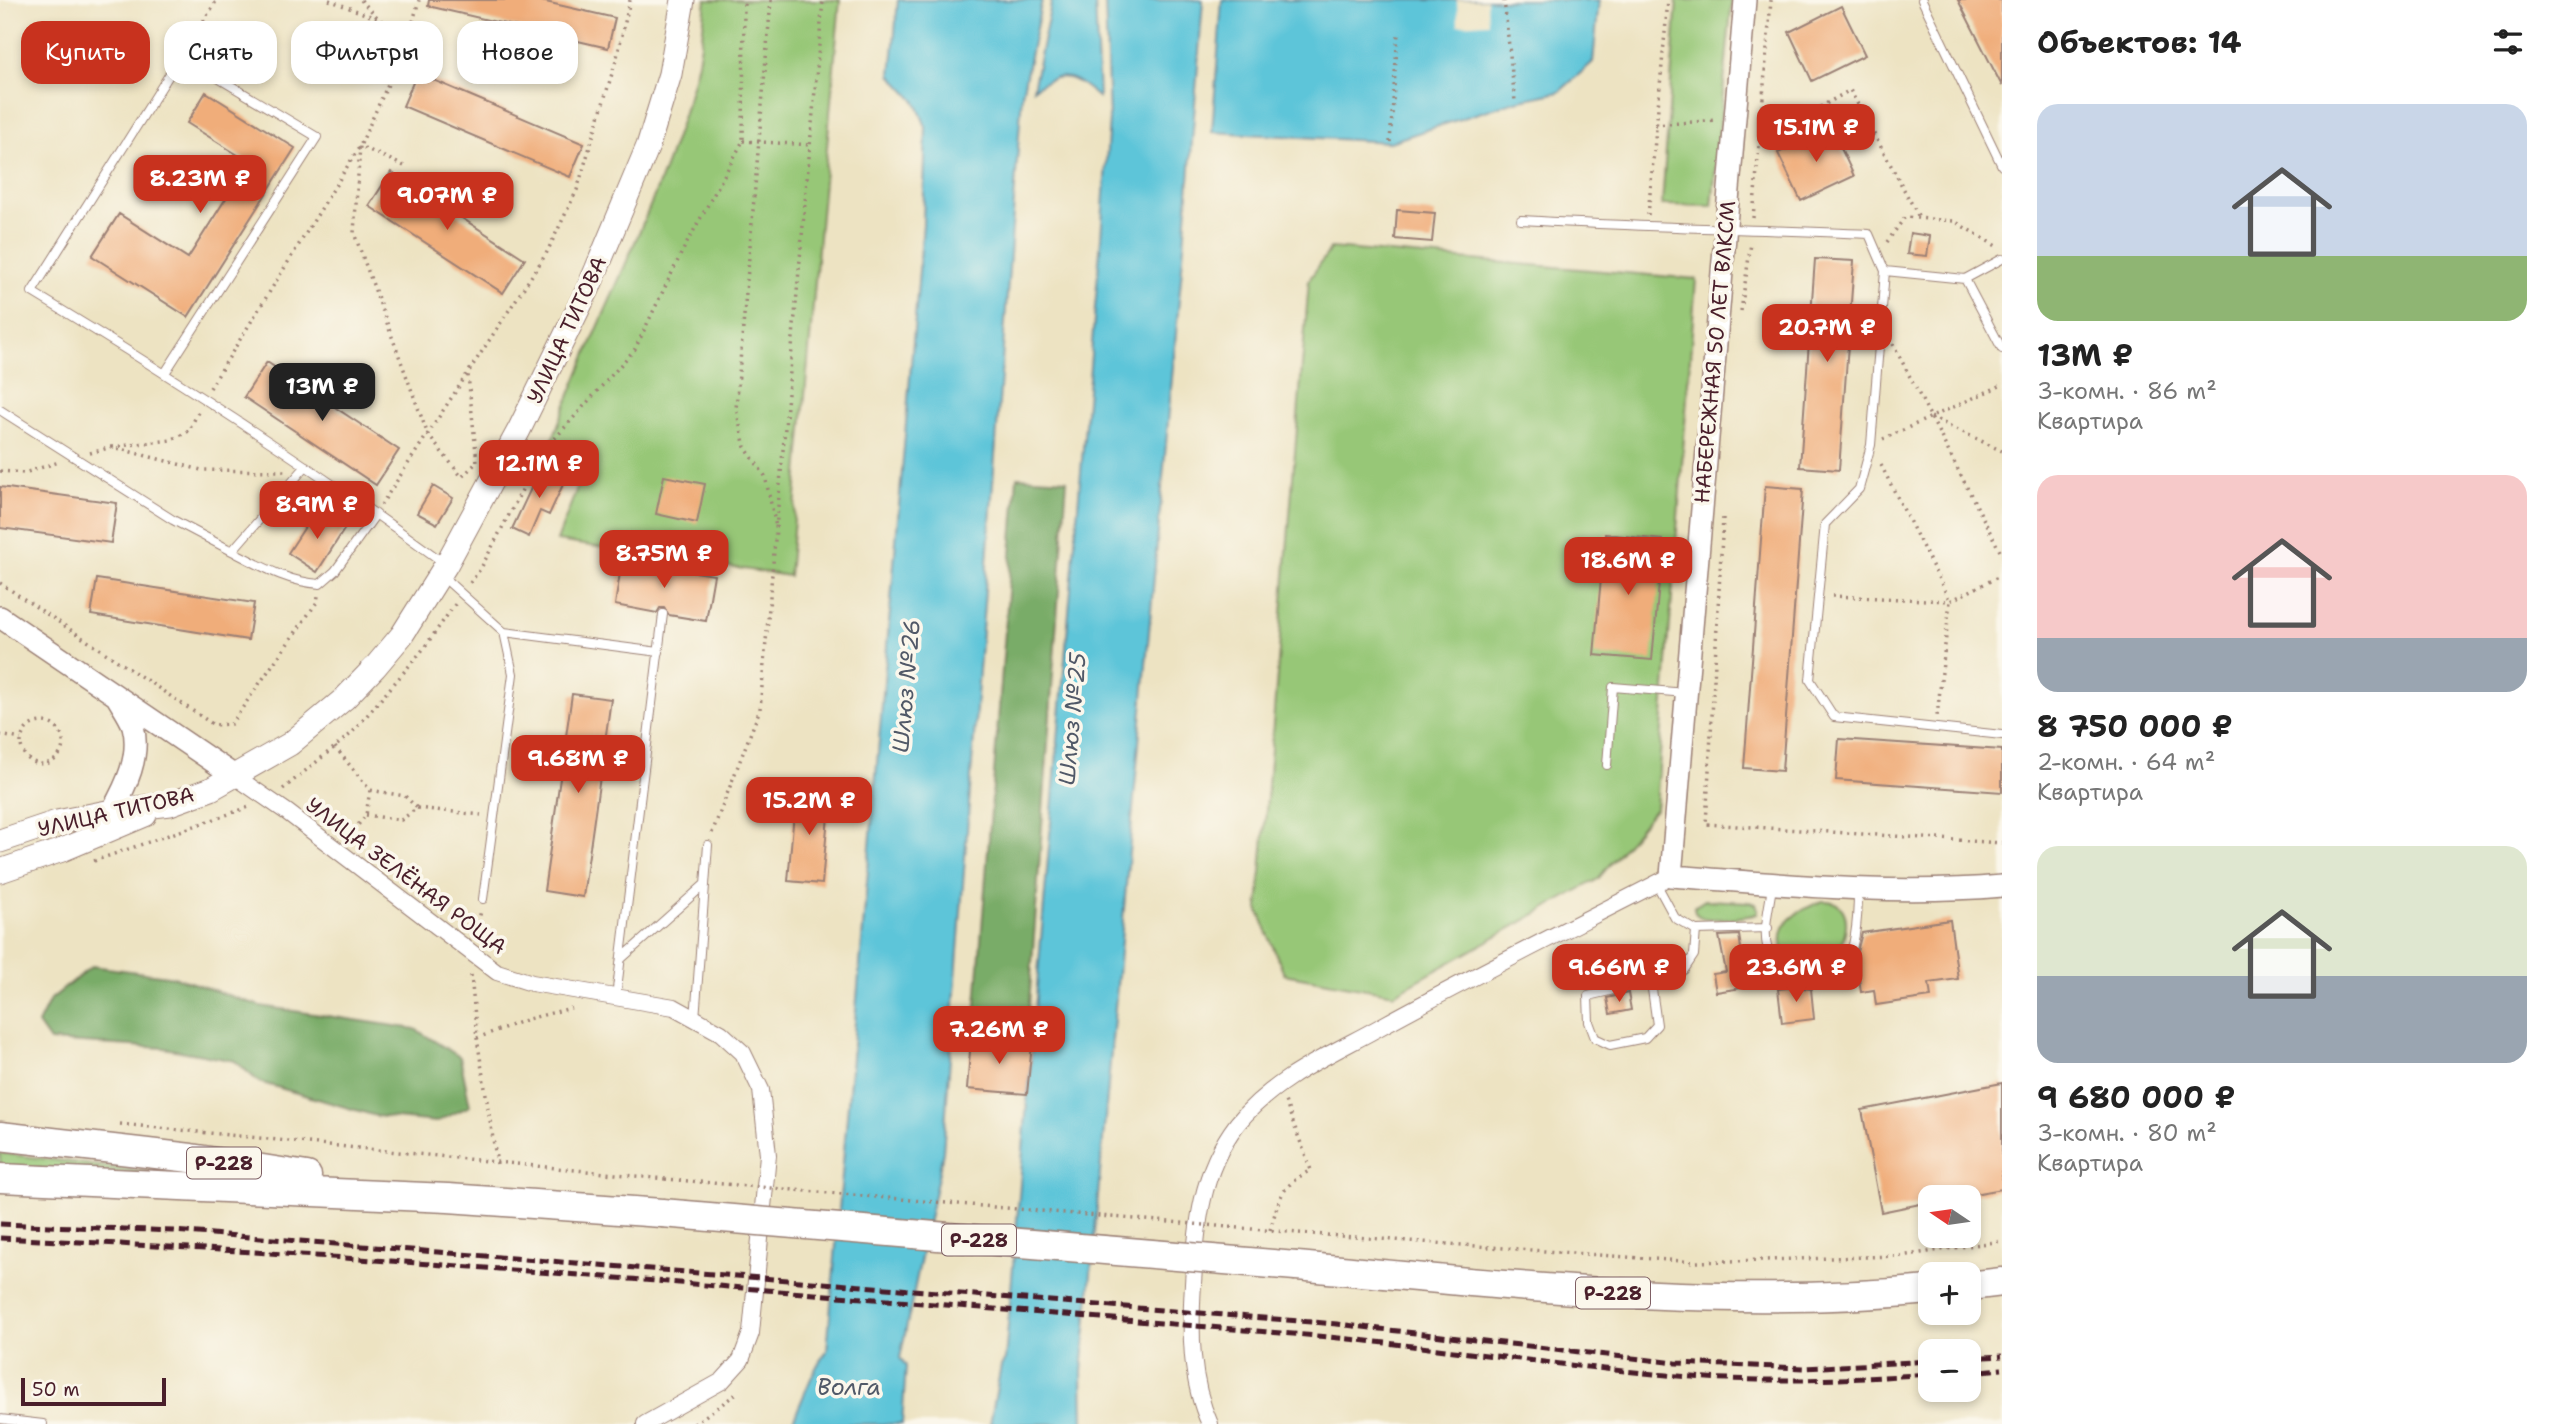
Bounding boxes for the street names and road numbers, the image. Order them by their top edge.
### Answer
street label: НАБЕРЕЖНАЯ 50 ЛЕТ ВЛКСМ [1688,199,1742,505]
street label: УЛИЦА ТИТОВА [521,252,613,408]
street label: УЛИЦА ТИТОВА [35,780,197,844]
street label: УЛИЦА ЗЕЛЁНАЯ РОЩА [300,791,512,961]
road number: Р-228 [187,1148,261,1178]
road number: Р-228 [942,1224,1016,1256]
road number: Р-228 [1576,1278,1650,1308]

